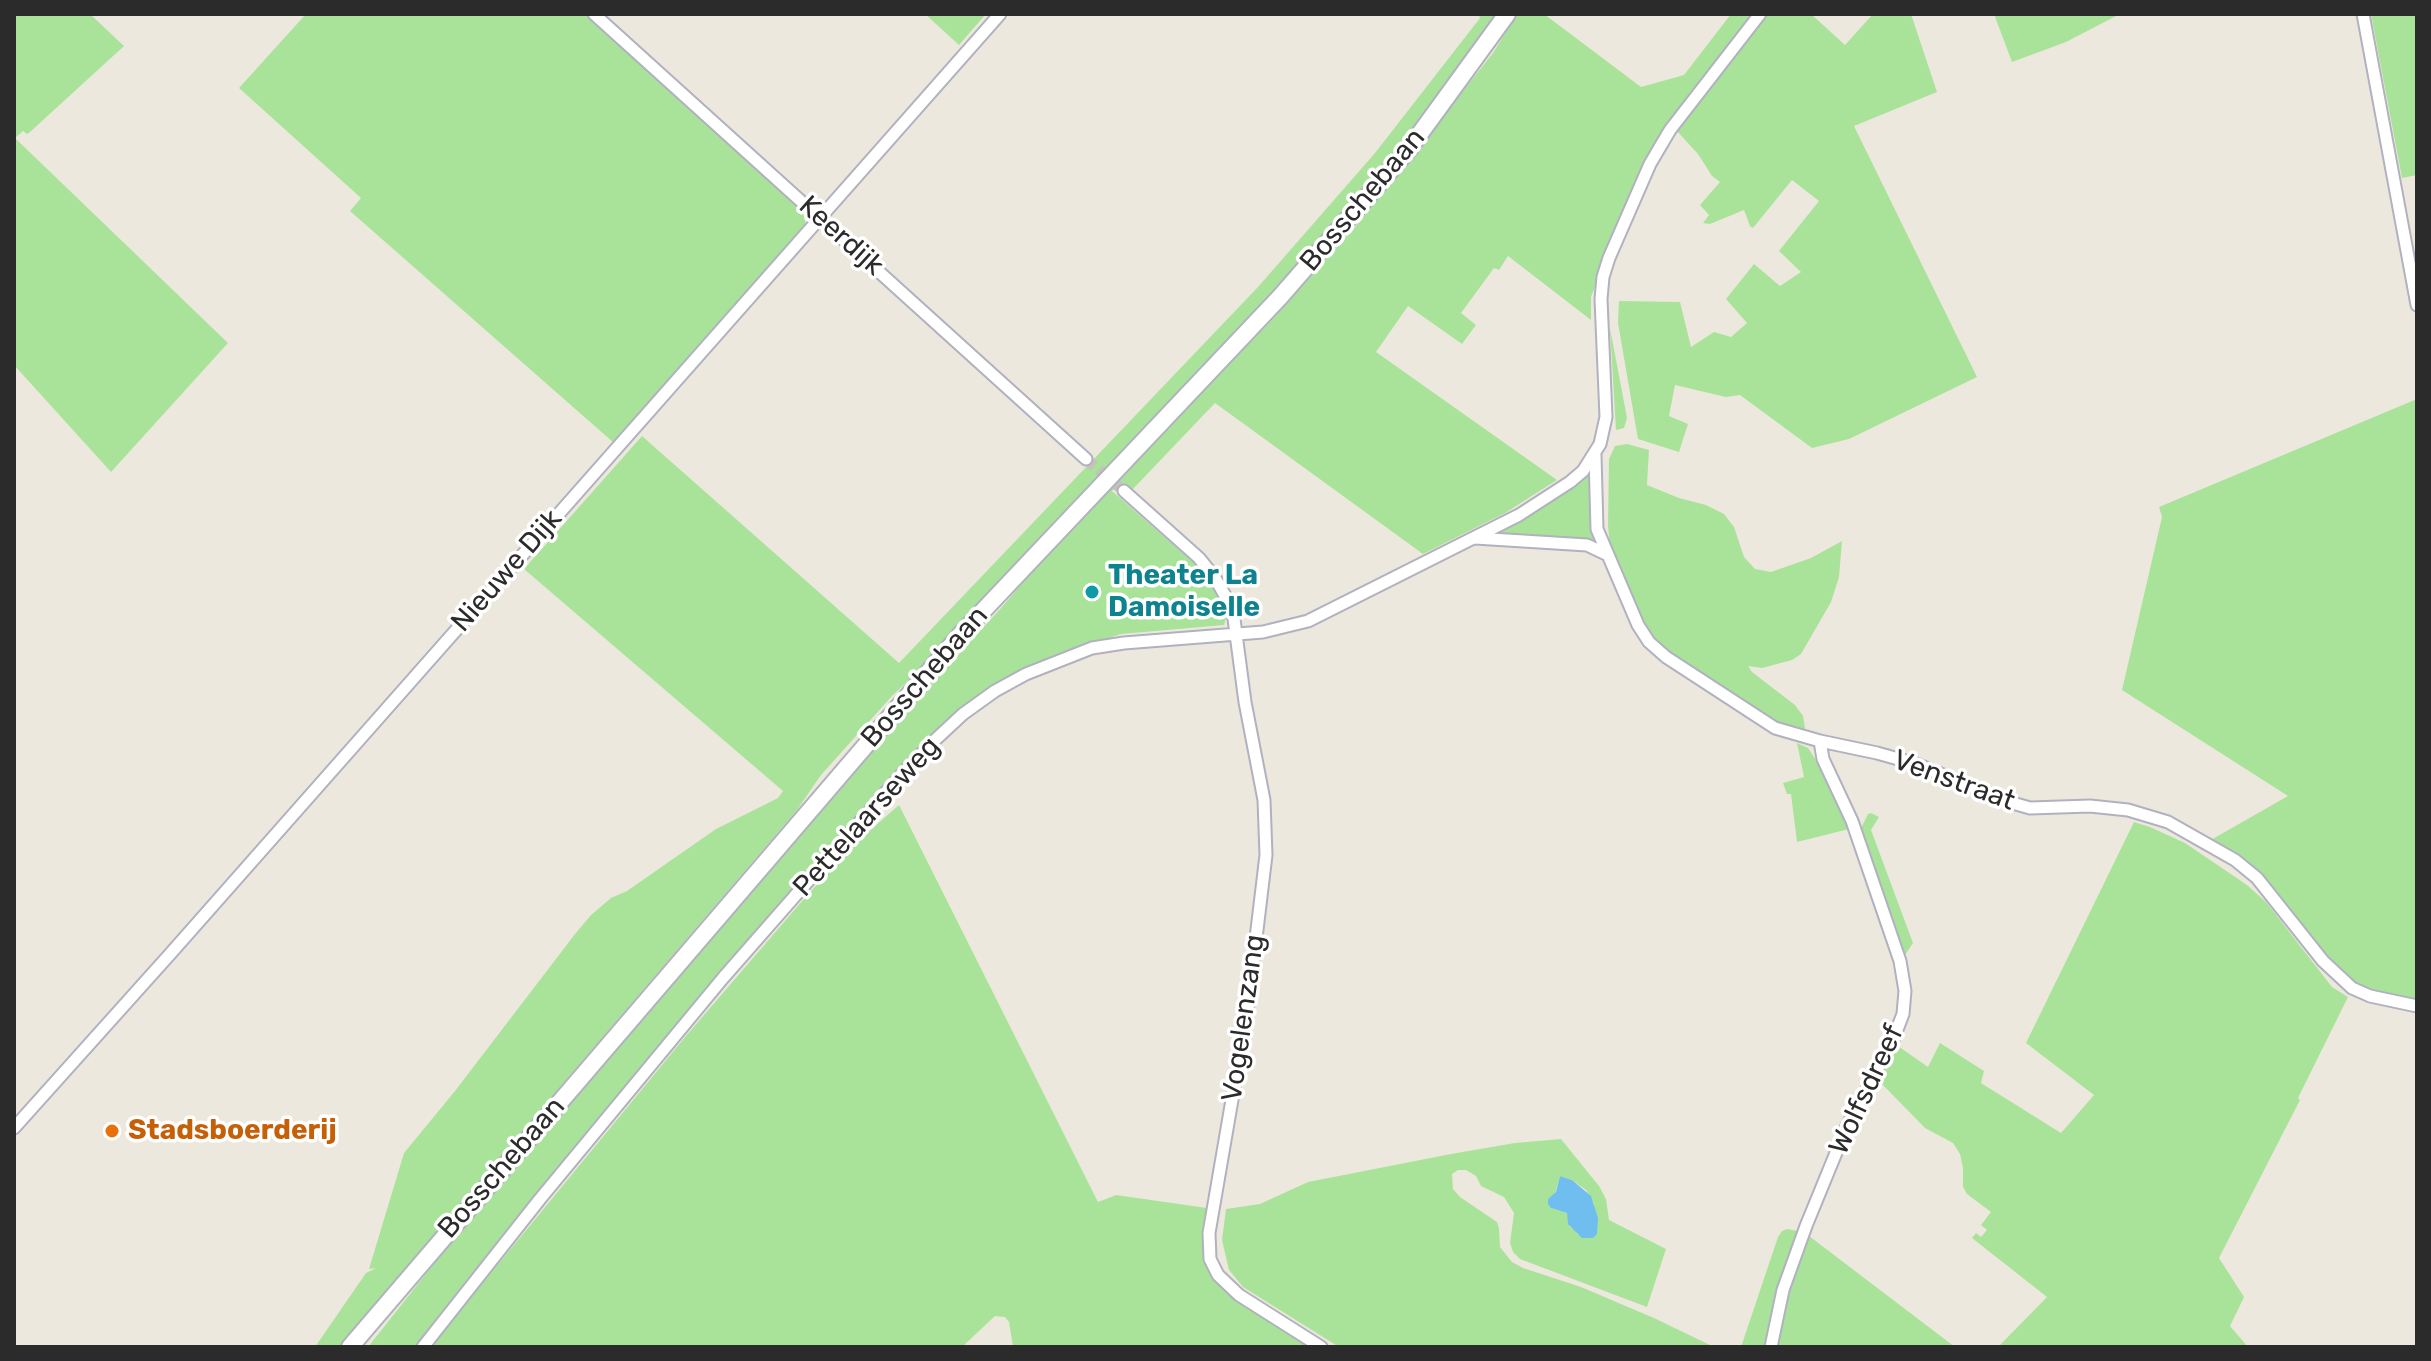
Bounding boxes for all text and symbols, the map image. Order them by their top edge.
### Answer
street label: Bosschebaan [1294,122,1432,278]
street label: Keerdijk [792,189,890,283]
street label: Nieuwe Dijk [445,503,569,639]
place label: Theater La Damoiselle [1108,559,1260,625]
marker: Theater La Damoiselle [1083,583,1101,601]
street label: Bosschebaan [855,600,995,754]
street label: Pettelaarseweg [786,730,948,904]
street label: Venstraat [1889,744,2019,818]
street label: Vogelenzang [1216,932,1272,1104]
street label: Wolfsdreef [1822,1020,1912,1160]
street label: Bosschebaan [432,1091,572,1245]
place label: Stadsboerderij [128,1114,337,1148]
marker: Stadsboerderij [103,1122,121,1140]

